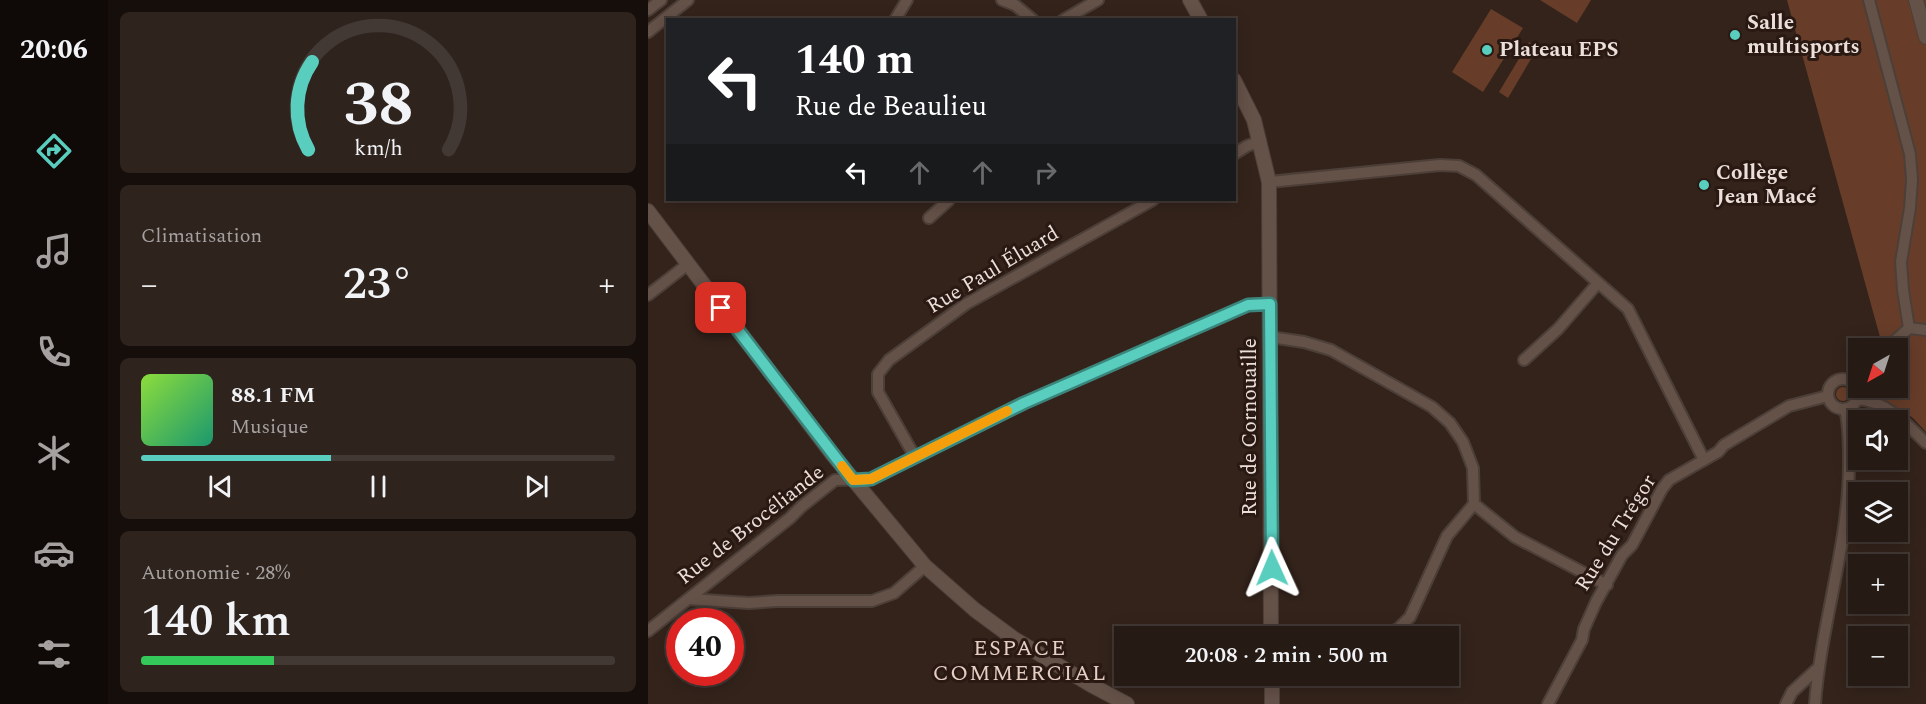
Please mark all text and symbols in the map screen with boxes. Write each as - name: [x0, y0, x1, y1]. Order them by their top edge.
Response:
- place label: Salle multisports: [1747, 7, 1860, 63]
- marker: Salle multisports: [1728, 28, 1742, 42]
- text: 20:06: [20, 29, 88, 71]
- text: 140 m: [795, 29, 914, 92]
- place label: Plateau EPS: [1499, 34, 1619, 66]
- icon: left: [696, 42, 774, 120]
- marker: Plateau EPS: [1480, 43, 1494, 57]
- text: 38: [343, 58, 413, 153]
- text: Rue de Beaulieu: [795, 86, 987, 128]
- icon: directions: [33, 130, 75, 172]
- text: km/h: [354, 132, 402, 165]
- icon: left: [840, 156, 873, 189]
- icon: ahead: [903, 156, 936, 189]
- icon: ahead: [966, 156, 999, 189]
- icon: right: [1029, 156, 1062, 189]
- place label: Collège Jean Macé: [1716, 157, 1816, 213]
- marker: Collège Jean Macé: [1697, 178, 1711, 192]
- street label: Rue Paul Éluard: [921, 218, 1065, 322]
- text: Climatisation: [141, 221, 262, 251]
- icon: music: [33, 230, 75, 272]
- text: 23°: [343, 250, 413, 319]
- text: −: [141, 260, 158, 310]
- text: +: [599, 260, 615, 310]
- pin: [695, 282, 746, 333]
- icon: arrive: [704, 291, 737, 324]
- icon: phone: [33, 331, 75, 373]
- street label: Rue de Cornouaille: [1234, 338, 1266, 516]
- north arrow: [1848, 338, 1908, 398]
- map controls: [1848, 338, 1908, 686]
- text: 88.1 FM: [231, 379, 315, 412]
- button: sound: [1848, 410, 1908, 470]
- text: Musique: [231, 412, 308, 442]
- icon: climate: [33, 432, 75, 474]
- street label: Rue de Brocéliande: [671, 457, 831, 593]
- street label: Rue du Trégor: [1567, 468, 1665, 598]
- icon: previous: [204, 470, 237, 503]
- icon: pause: [362, 470, 395, 503]
- icon: next: [520, 470, 553, 503]
- button: layers: [1848, 482, 1908, 542]
- icon: car: [33, 532, 75, 574]
- position arrow: [1240, 536, 1304, 600]
- button: +: [1848, 554, 1908, 614]
- text: Autonomie · 28%: [141, 558, 290, 588]
- text: 140 km: [141, 587, 291, 656]
- speed limit sign: 40: [666, 608, 744, 686]
- button: −: [1848, 626, 1908, 686]
- district label: ESPACE COMMERCIAL: [933, 632, 1107, 690]
- icon: filters: [33, 633, 75, 675]
- text: 20:08 · 2 min · 500 m: [1185, 639, 1388, 672]

